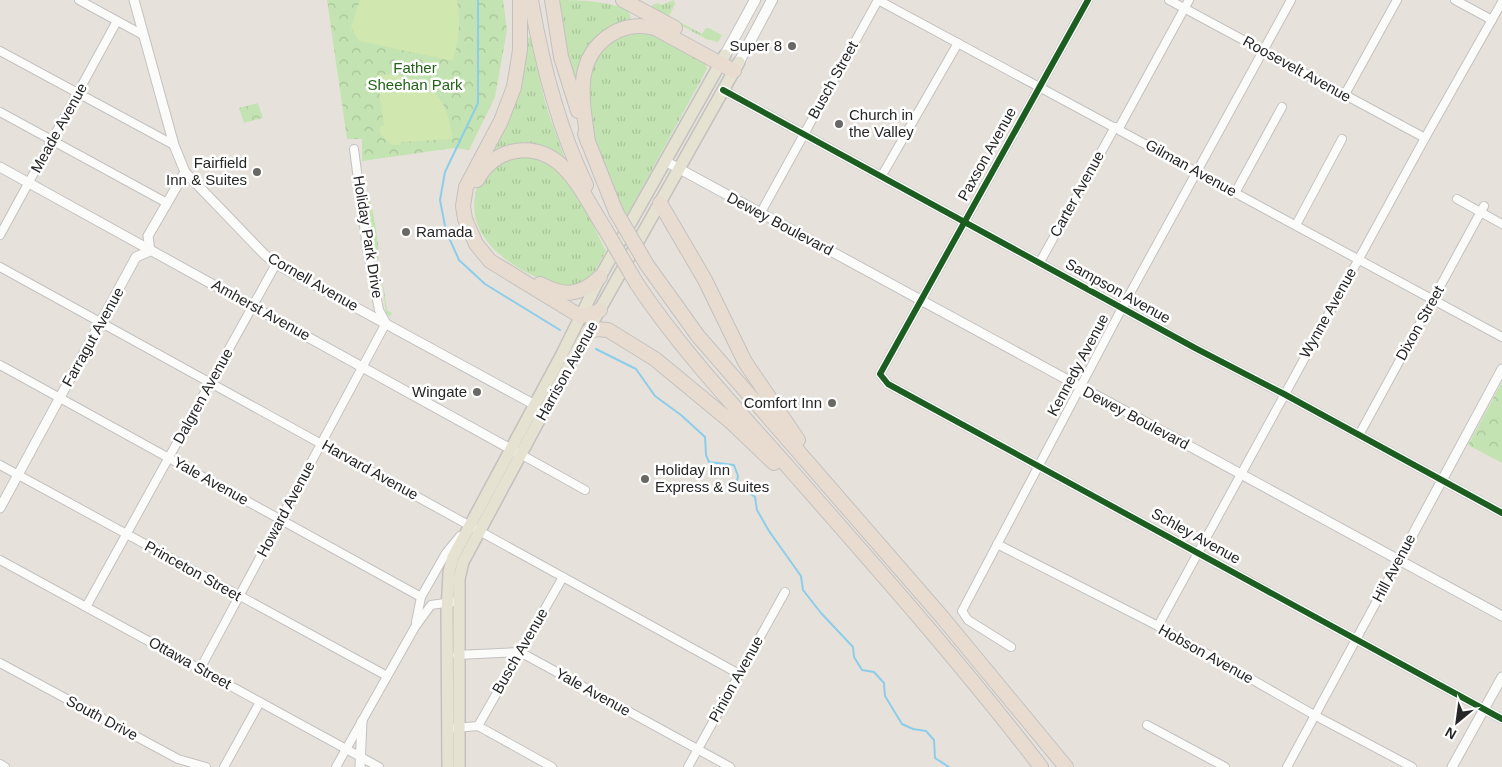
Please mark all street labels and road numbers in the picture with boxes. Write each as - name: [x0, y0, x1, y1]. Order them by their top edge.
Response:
- street label: Roosevelt Avenue: [1240, 32, 1354, 105]
- street label: Busch Street: [804, 37, 861, 121]
- street label: Meade Avenue: [27, 80, 90, 176]
- street label: Paxson Avenue: [954, 104, 1019, 203]
- street label: Gilman Avenue: [1143, 136, 1240, 200]
- street label: Carter Avenue: [1046, 148, 1107, 240]
- street label: Holiday Park Drive: [350, 174, 387, 300]
- street label: Dewey Boulevard: [724, 188, 836, 259]
- street label: Cornell Avenue: [265, 249, 361, 314]
- street label: Sampson Avenue: [1063, 255, 1174, 326]
- street label: Wynne Avenue: [1296, 265, 1359, 361]
- street label: Amherst Avenue: [209, 276, 313, 344]
- street label: Dixon Street: [1392, 282, 1447, 363]
- street label: Farragut Avenue: [58, 284, 127, 389]
- street label: Kennedy Avenue: [1043, 311, 1112, 419]
- street label: Harrison Avenue: [532, 318, 601, 423]
- street label: Dalgren Avenue: [169, 345, 236, 446]
- street label: Dewey Boulevard: [1080, 382, 1192, 453]
- street label: Harvard Avenue: [319, 436, 421, 503]
- street label: Yale Avenue: [171, 453, 252, 508]
- street label: Howard Avenue: [253, 458, 318, 559]
- street label: Schley Avenue: [1149, 504, 1244, 567]
- street label: Hill Avenue: [1368, 531, 1419, 605]
- street label: Princeton Street: [142, 537, 245, 604]
- street label: Busch Avenue: [488, 605, 551, 696]
- street label: Hobson Avenue: [1156, 621, 1257, 687]
- street label: Ottawa Street: [146, 633, 235, 693]
- street label: Pinion Avenue: [705, 633, 766, 725]
- street label: Yale Avenue: [553, 664, 634, 719]
- street label: South Drive: [64, 692, 141, 743]

